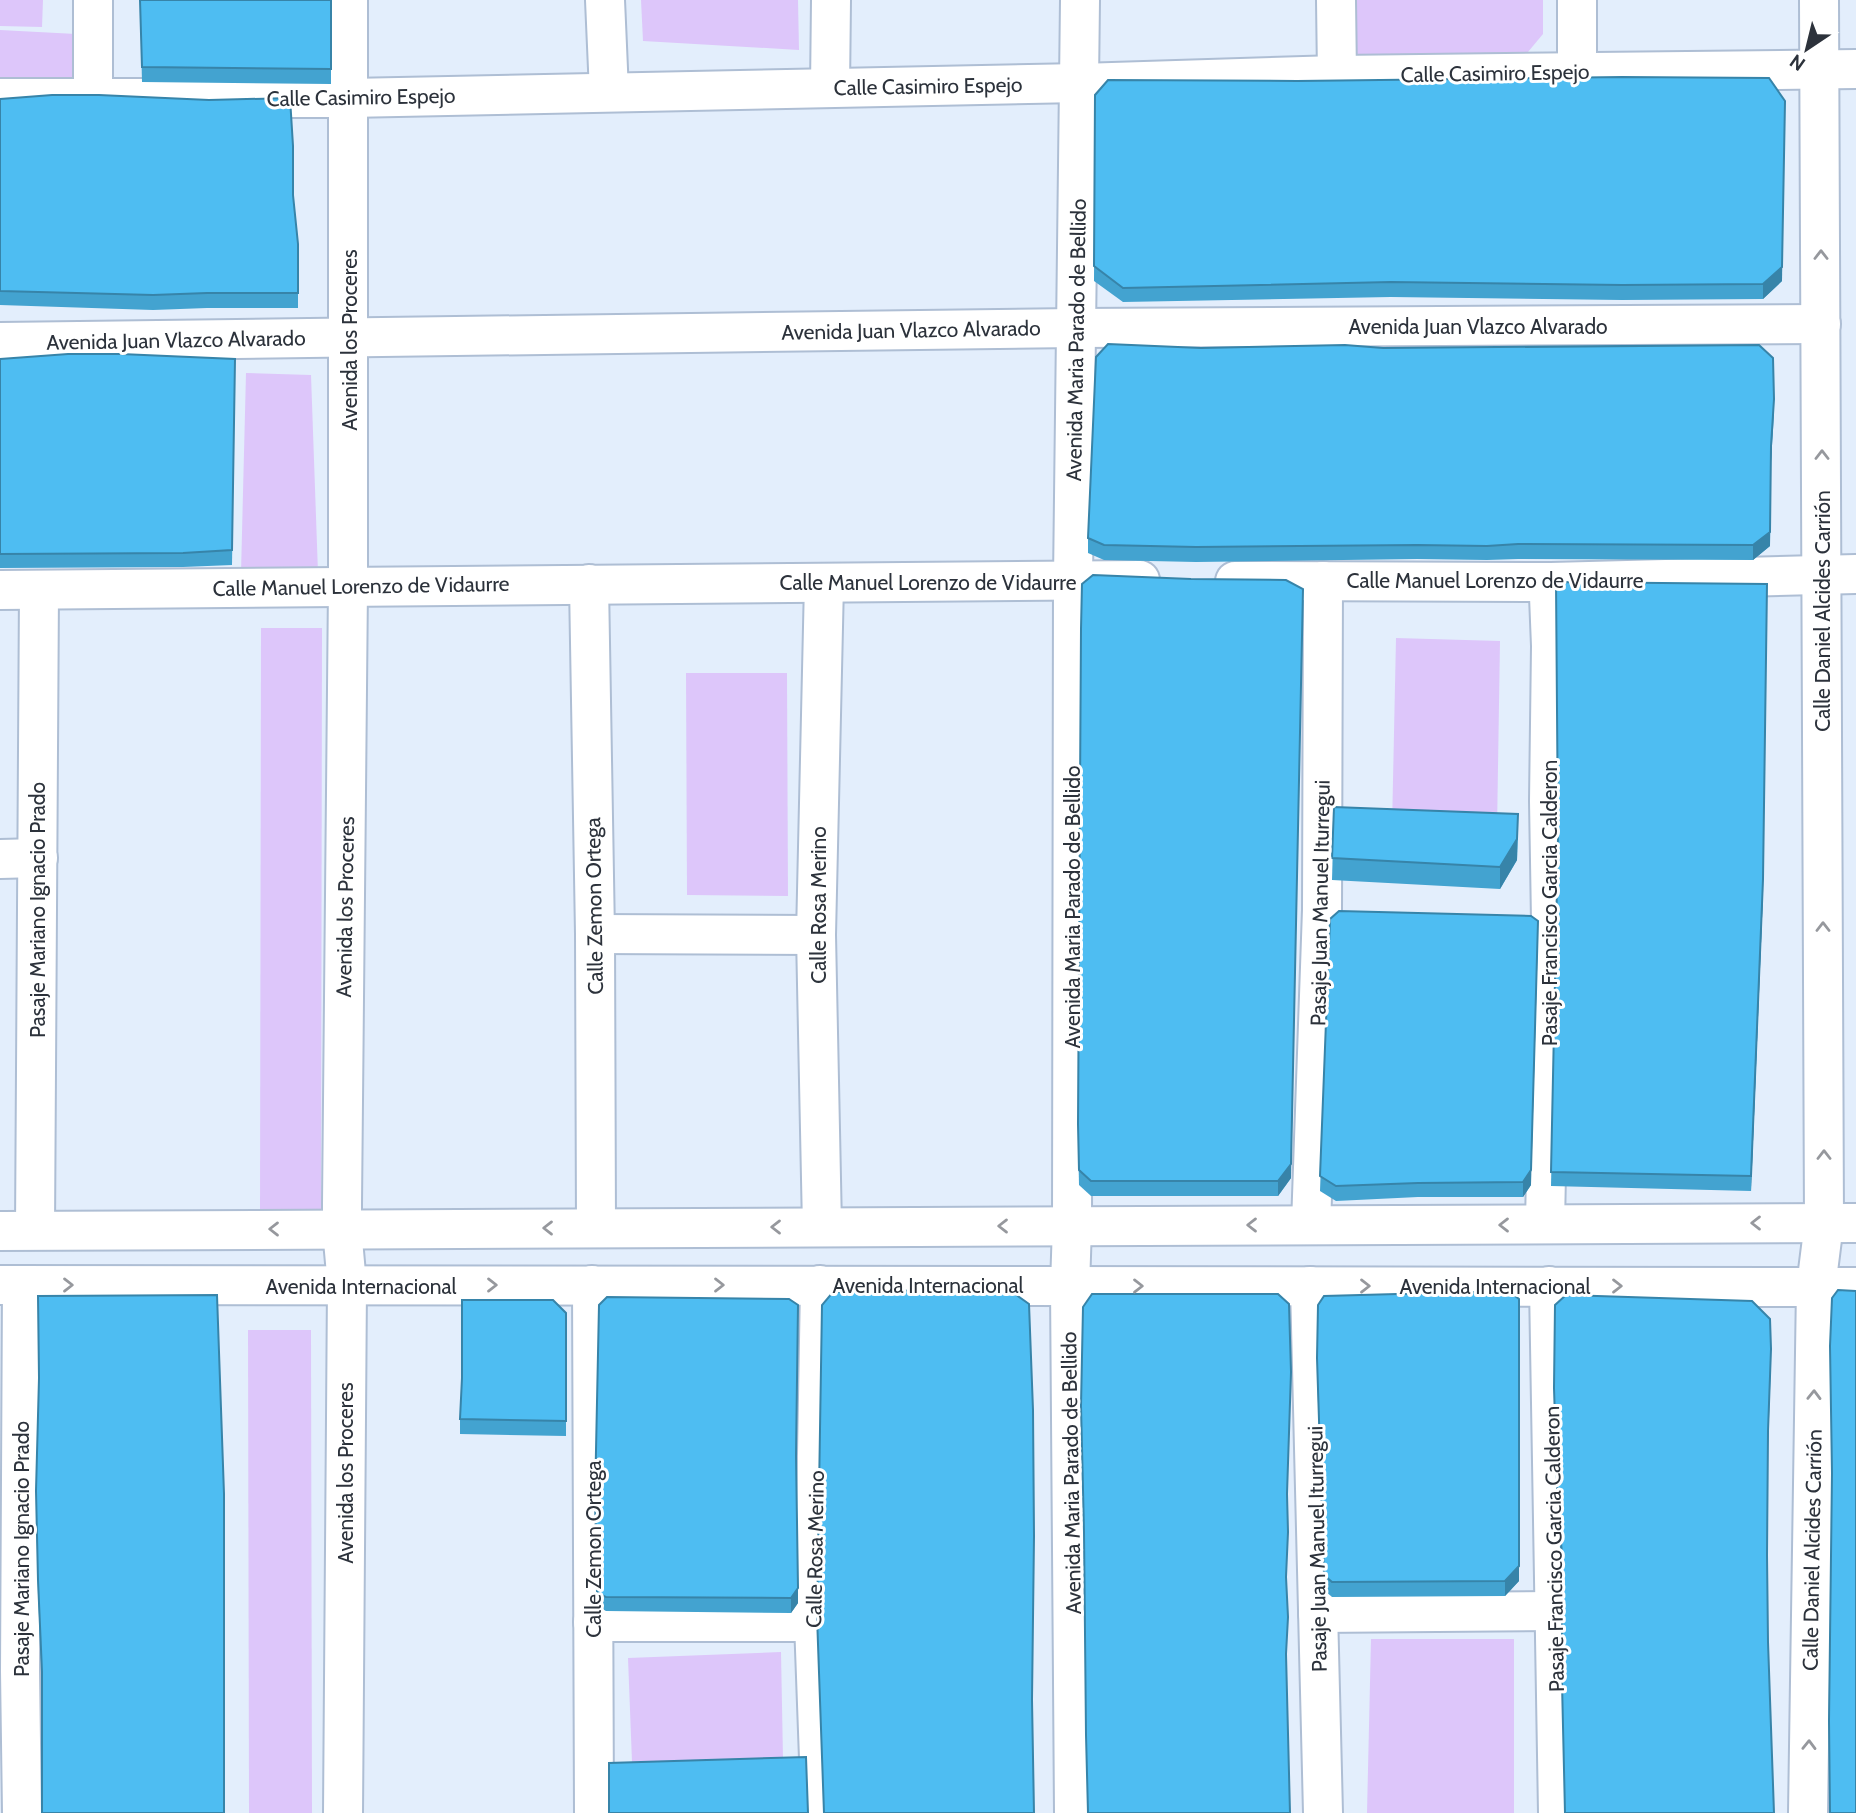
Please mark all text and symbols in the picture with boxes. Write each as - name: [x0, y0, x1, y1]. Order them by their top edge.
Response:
- north arrow: [1772, 14, 1842, 84]
- text: N: [1785, 49, 1810, 76]
- street label: Calle Casimiro Espejo: [1400, 59, 1590, 88]
- street label: Calle Casimiro Espejo: [833, 72, 1023, 101]
- street label: Calle Casimiro Espejo: [266, 83, 456, 112]
- street label: Avenida Maria Parado de Bellido: [1061, 198, 1091, 482]
- street label: Avenida los Proceres: [337, 249, 362, 431]
- one-way arrow: [1813, 250, 1829, 260]
- street label: Avenida Juan Vlazco Alvarado: [1348, 314, 1608, 339]
- street label: Avenida Juan Vlazco Alvarado: [781, 315, 1041, 345]
- street label: Avenida Juan Vlazco Alvarado: [46, 325, 306, 355]
- one-way arrow: [1814, 449, 1830, 459]
- street label: Calle Daniel Alcides Carrión: [1810, 490, 1835, 732]
- street label: Calle Manuel Lorenzo de Vidaurre: [1347, 568, 1644, 593]
- street label: Calle Manuel Lorenzo de Vidaurre: [780, 570, 1077, 595]
- street label: Calle Manuel Lorenzo de Vidaurre: [212, 571, 510, 601]
- street label: Pasaje Francisco Garcia Calderon: [1537, 760, 1563, 1046]
- street label: Avenida Maria Parado de Bellido: [1060, 766, 1085, 1048]
- street label: Pasaje Juan Manuel Iturregui: [1305, 780, 1336, 1026]
- street label: Pasaje Mariano Ignacio Prado: [25, 782, 51, 1038]
- street label: Avenida los Proceres: [331, 816, 359, 998]
- street label: Calle Zemon Ortega: [580, 817, 608, 995]
- street label: Calle Rosa Merino: [806, 826, 831, 984]
- one-way arrow: [1815, 921, 1831, 932]
- one-way arrow: [1816, 1149, 1832, 1159]
- one-way arrow: [1750, 1215, 1761, 1231]
- one-way arrow: [1246, 1217, 1257, 1233]
- one-way arrow: [1498, 1217, 1509, 1233]
- one-way arrow: [998, 1218, 1008, 1234]
- one-way arrow: [770, 1219, 781, 1235]
- one-way arrow: [543, 1220, 553, 1236]
- one-way arrow: [268, 1221, 278, 1237]
- street label: Avenida Internacional: [833, 1273, 1024, 1298]
- street label: Avenida Internacional: [266, 1274, 457, 1299]
- street label: Avenida Internacional: [1400, 1274, 1591, 1299]
- one-way arrow: [63, 1277, 74, 1293]
- one-way arrow: [487, 1277, 497, 1293]
- one-way arrow: [714, 1277, 725, 1293]
- one-way arrow: [1133, 1278, 1144, 1294]
- one-way arrow: [1361, 1278, 1371, 1294]
- one-way arrow: [1613, 1278, 1623, 1294]
- street label: Avenida Maria Parado de Bellido: [1056, 1331, 1086, 1615]
- street label: Avenida los Proceres: [333, 1382, 358, 1564]
- one-way arrow: [1806, 1389, 1822, 1400]
- street label: Pasaje Francisco Garcia Calderon: [1539, 1406, 1570, 1692]
- street label: Pasaje Mariano Ignacio Prado: [9, 1421, 35, 1677]
- street label: Pasaje Juan Manuel Iturregui: [1302, 1426, 1333, 1672]
- street label: Calle Daniel Alcides Carrión: [1797, 1429, 1827, 1671]
- street label: Calle Zemon Ortega: [581, 1460, 606, 1638]
- street label: Calle Rosa Merino: [801, 1470, 829, 1628]
- one-way arrow: [1802, 1739, 1817, 1750]

